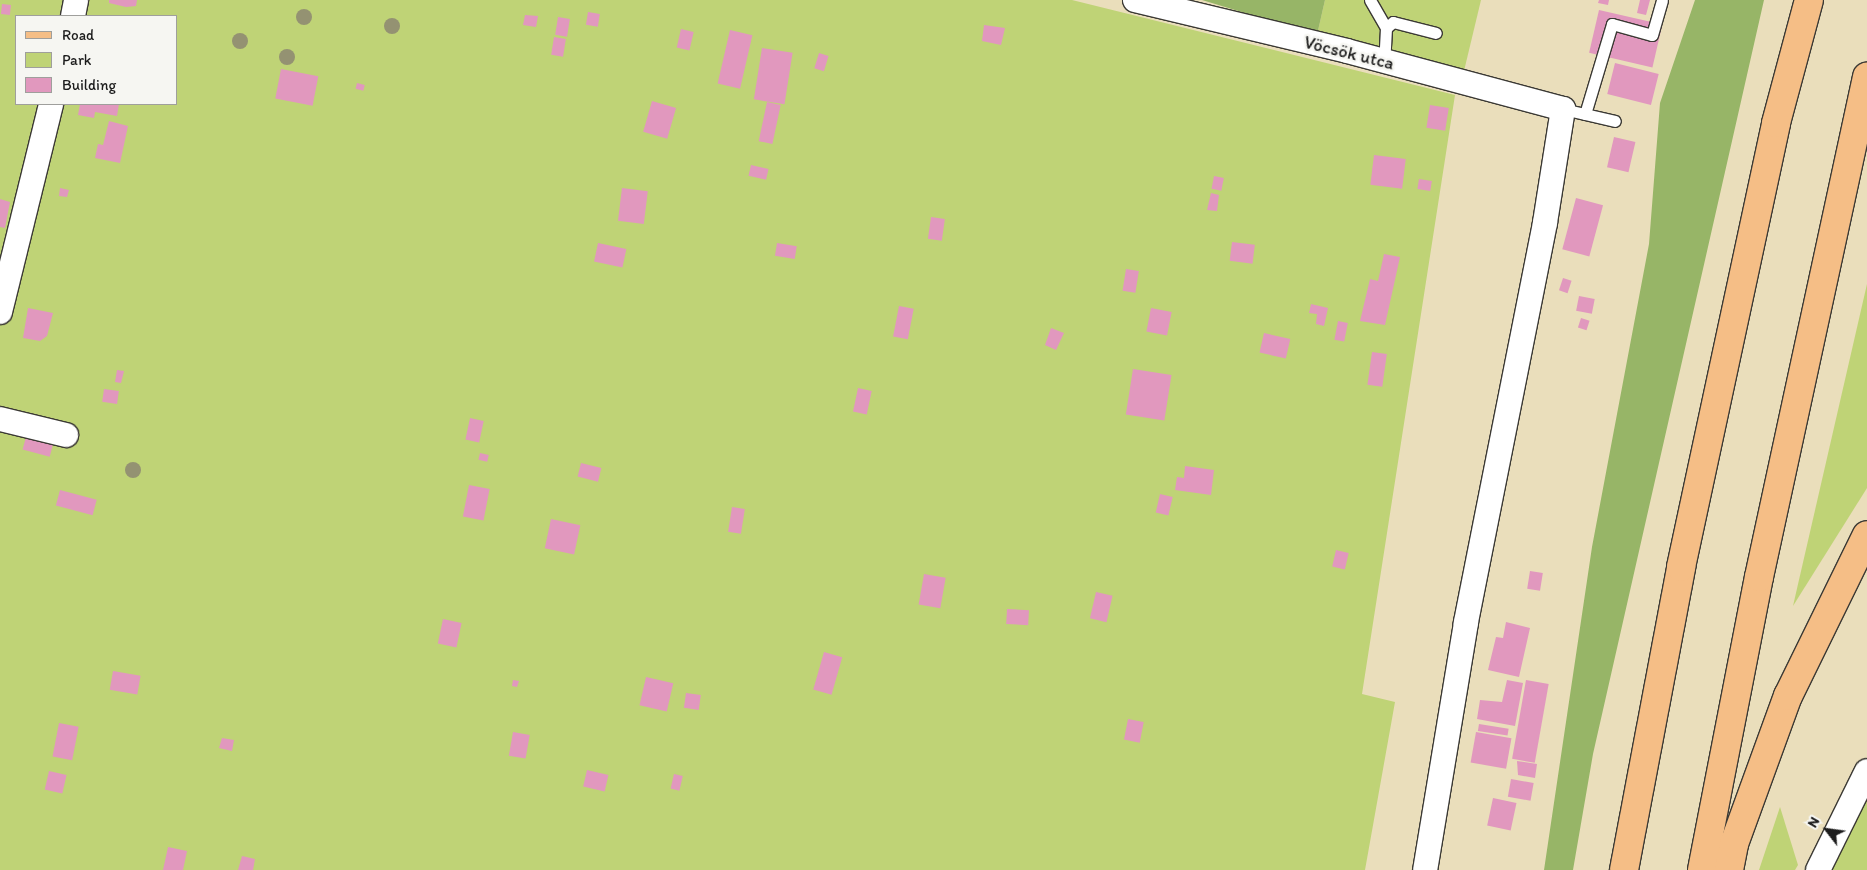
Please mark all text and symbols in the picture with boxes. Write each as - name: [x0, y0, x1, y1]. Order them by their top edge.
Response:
- legend: [15, 15, 178, 105]
- text: Road: [62, 26, 94, 44]
- street label: Vöcsök utca: [1302, 31, 1396, 75]
- text: Park: [62, 51, 92, 69]
- text: Building: [62, 76, 116, 94]
- north arrow: [1802, 805, 1852, 855]
- text: N: [1804, 814, 1823, 831]

